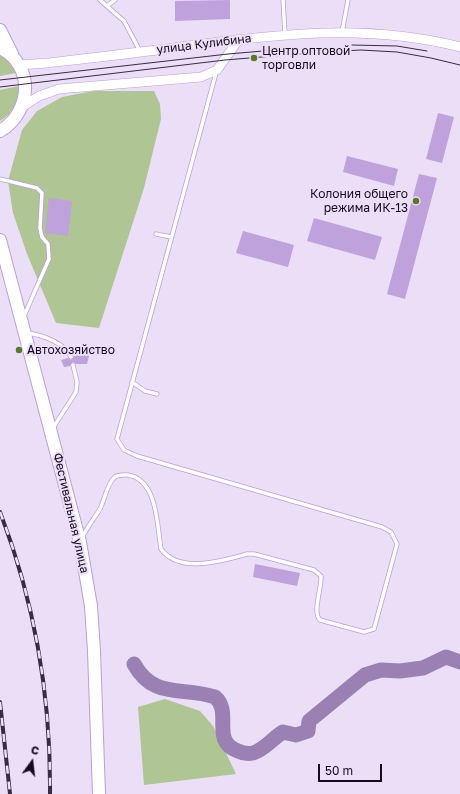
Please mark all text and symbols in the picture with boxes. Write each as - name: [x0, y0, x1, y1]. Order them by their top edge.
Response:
- street label: улица Кулибина: [156, 31, 252, 57]
- place label: Центр оптовой торговли: [262, 44, 350, 72]
- marker: Центр оптовой торговли: [249, 53, 259, 63]
- place label: Колония общего режима ИК-13: [310, 187, 408, 215]
- marker: Колония общего режима ИК-13: [411, 196, 421, 206]
- place label: Автохозяйство: [27, 343, 115, 357]
- marker: Автохозяйство: [14, 345, 24, 355]
- street label: Фестивальная улица: [50, 451, 92, 575]
- north arrow: [12, 742, 52, 782]
- text: С: [30, 743, 41, 757]
- scale bar: [320, 756, 384, 782]
- text: 50 m: [325, 763, 353, 778]

